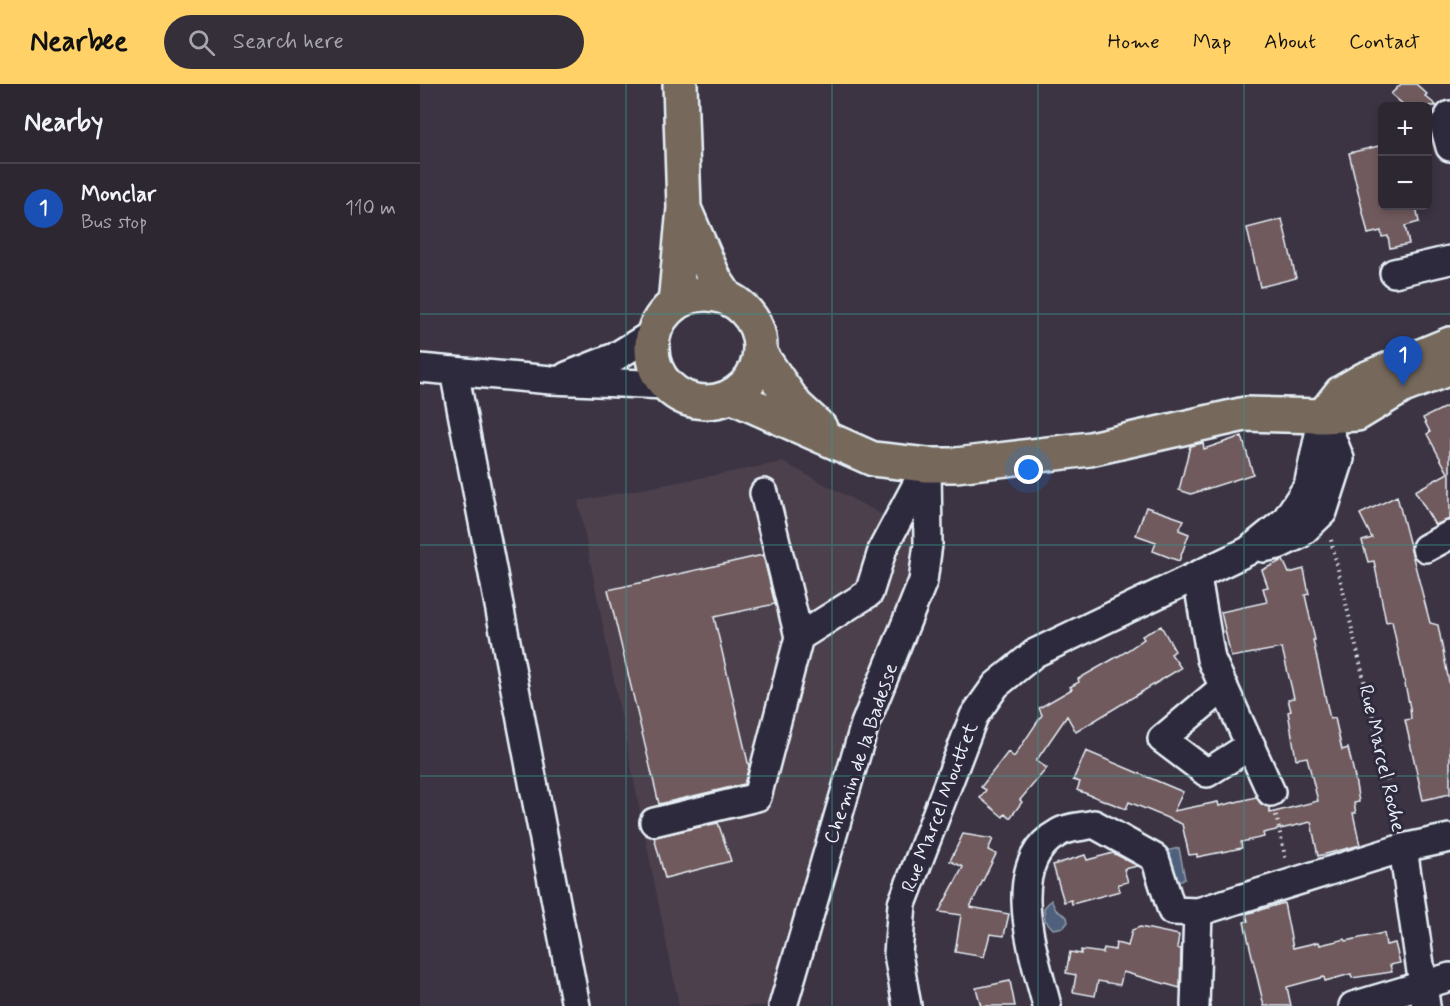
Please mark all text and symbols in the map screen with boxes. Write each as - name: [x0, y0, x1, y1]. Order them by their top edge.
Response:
- search box: [164, 15, 584, 69]
- text: Nearbee: [30, 24, 128, 61]
- icon: search: [185, 26, 218, 59]
- text: Search here: [233, 28, 344, 56]
- text: Home: [1108, 28, 1160, 56]
- text: Map: [1193, 28, 1231, 56]
- text: About: [1264, 28, 1316, 56]
- text: Contact: [1349, 28, 1420, 56]
- map controls: [1378, 102, 1432, 210]
- button: +: [1378, 102, 1432, 156]
- text: Nearby: [24, 106, 103, 140]
- button: −: [1378, 156, 1432, 210]
- text: Monclar: [81, 181, 156, 209]
- text: 1: [39, 195, 48, 222]
- text: 110 m: [345, 195, 396, 222]
- text: Bus stop: [81, 209, 147, 236]
- pin: 1: [1384, 336, 1422, 386]
- your location: [1014, 455, 1043, 484]
- street label: Chemin de la Badesse: [818, 659, 905, 848]
- street label: Rue Marcel Roche: [1352, 682, 1412, 835]
- street label: Rue Marcel Mouttet: [896, 718, 985, 896]

